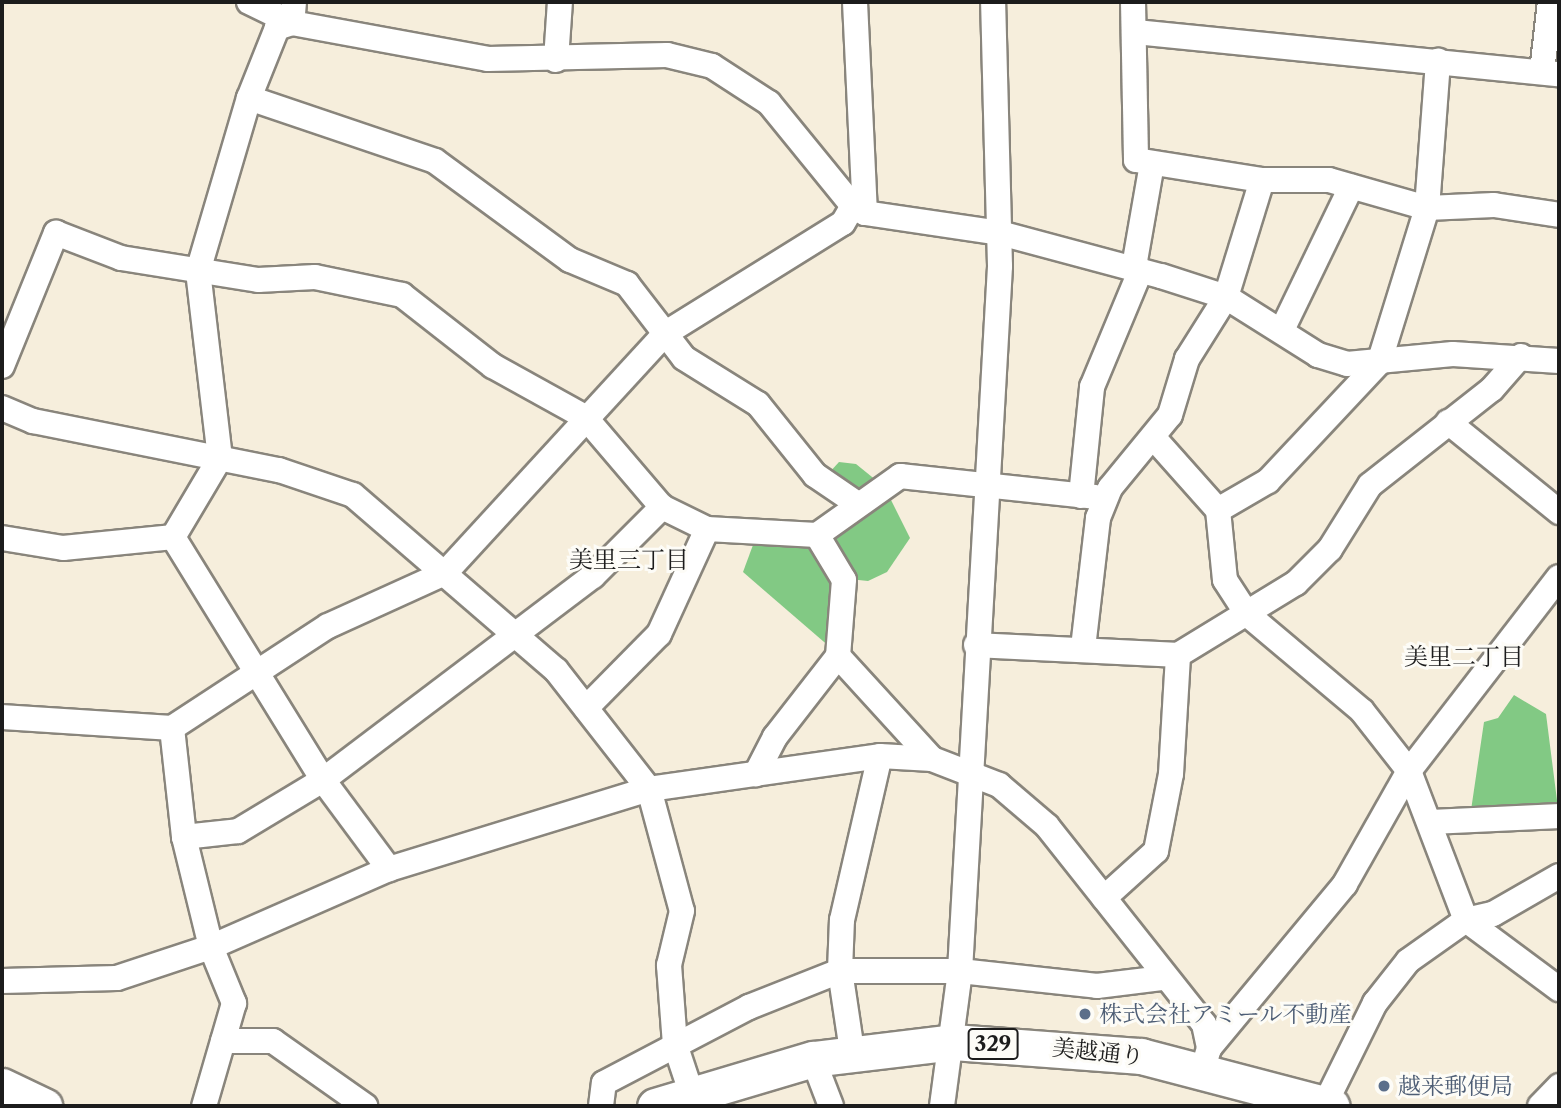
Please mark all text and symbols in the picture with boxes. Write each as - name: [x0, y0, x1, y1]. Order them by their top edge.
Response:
- district label: 美里三丁目: [569, 546, 689, 574]
- district label: 美里二丁目: [1404, 643, 1524, 671]
- place label: 株式会社アミール不動産: [1099, 1000, 1352, 1028]
- marker: 株式会社アミール不動産: [1077, 1006, 1093, 1022]
- road number: 329: [967, 1026, 1019, 1062]
- street label: 美越通り: [1051, 1033, 1145, 1071]
- place label: 越来郵便局: [1398, 1072, 1513, 1100]
- marker: 越来郵便局: [1376, 1078, 1392, 1094]

